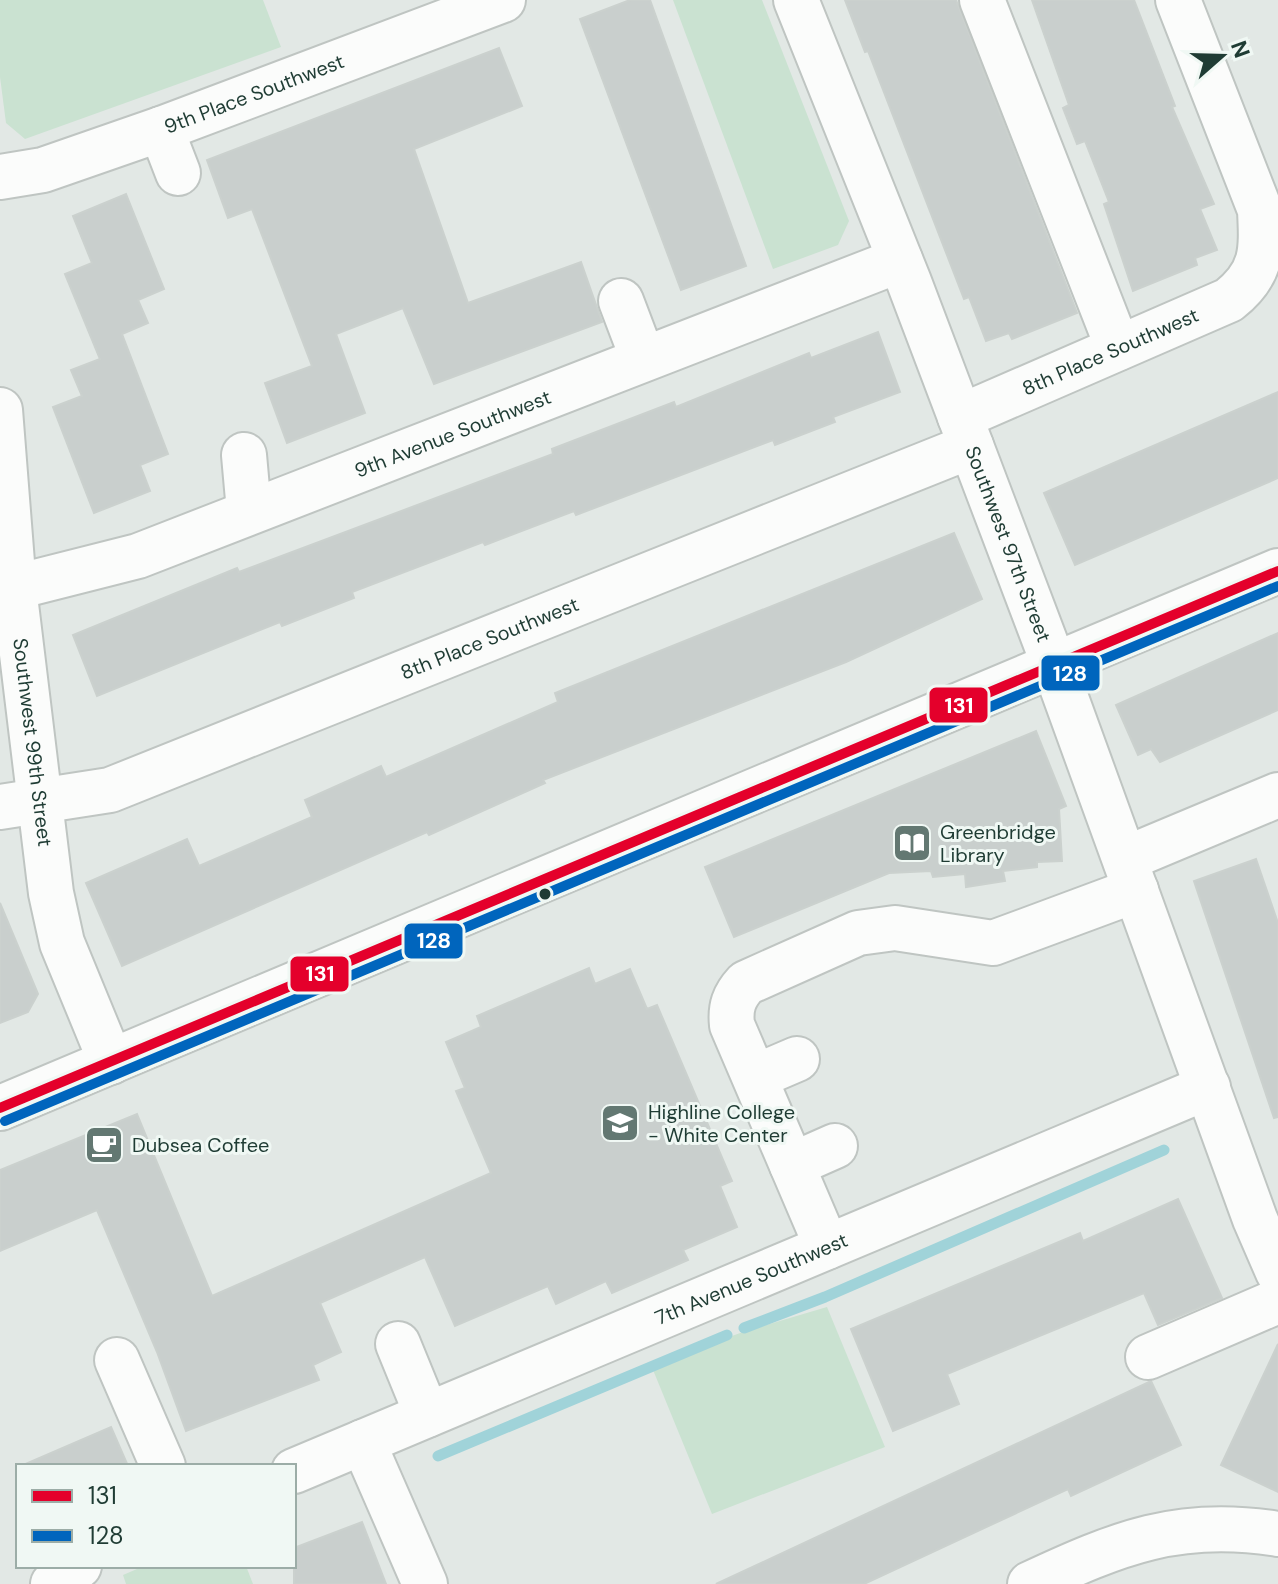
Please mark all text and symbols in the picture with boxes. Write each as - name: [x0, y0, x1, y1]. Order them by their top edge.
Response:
- north arrow: [1182, 16, 1262, 96]
- text: N: [1224, 37, 1257, 62]
- street label: 9th Place Southwest: [160, 48, 348, 140]
- street label: 8th Place Southwest: [1018, 302, 1203, 401]
- street label: 9th Avenue Southwest: [351, 384, 555, 484]
- street label: Southwest 97th Street: [959, 442, 1057, 646]
- street label: 8th Place Southwest: [396, 591, 583, 686]
- street label: Southwest 99th Street: [7, 637, 58, 848]
- line badge: 128: [1040, 654, 1101, 692]
- text: 128: [1053, 659, 1087, 688]
- line badge: 131: [928, 686, 989, 724]
- text: 131: [944, 691, 974, 720]
- place label: Greenbridge Library: [940, 819, 1056, 868]
- library icon: Greenbridge Library: [891, 822, 933, 864]
- unlabelled marker: [537, 886, 553, 902]
- line badge: 128: [403, 922, 464, 960]
- text: 128: [417, 926, 451, 955]
- line badge: 131: [289, 955, 350, 993]
- text: 131: [305, 959, 335, 988]
- place label: Highline College - White Center: [648, 1099, 795, 1148]
- school or university icon: Highline College - White Center: [599, 1102, 641, 1144]
- cafe icon: Dubsea Coffee: [83, 1124, 125, 1166]
- place label: Dubsea Coffee: [132, 1132, 269, 1158]
- street label: 7th Avenue Southwest: [651, 1227, 852, 1331]
- legend: [16, 1464, 296, 1568]
- text: 131: [88, 1480, 117, 1511]
- text: 128: [88, 1520, 124, 1551]

